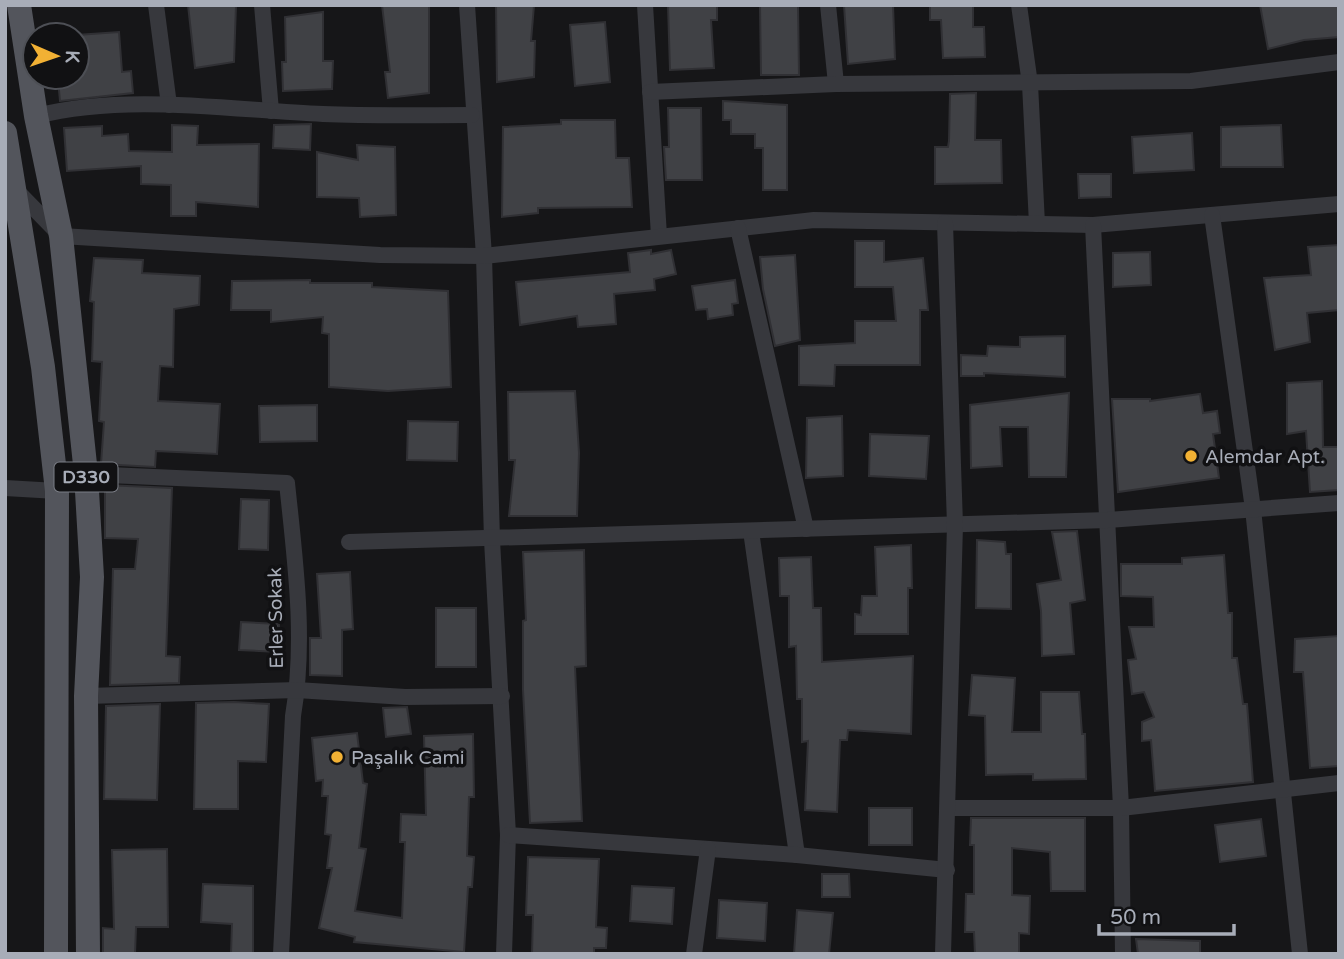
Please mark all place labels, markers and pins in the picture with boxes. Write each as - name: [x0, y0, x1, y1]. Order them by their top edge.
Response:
- place label: Alemdar Apt.: [1205, 446, 1325, 468]
- marker: Alemdar Apt.: [1183, 448, 1199, 464]
- place label: Paşalık Cami: [351, 747, 465, 769]
- marker: Paşalık Cami: [329, 749, 345, 765]

